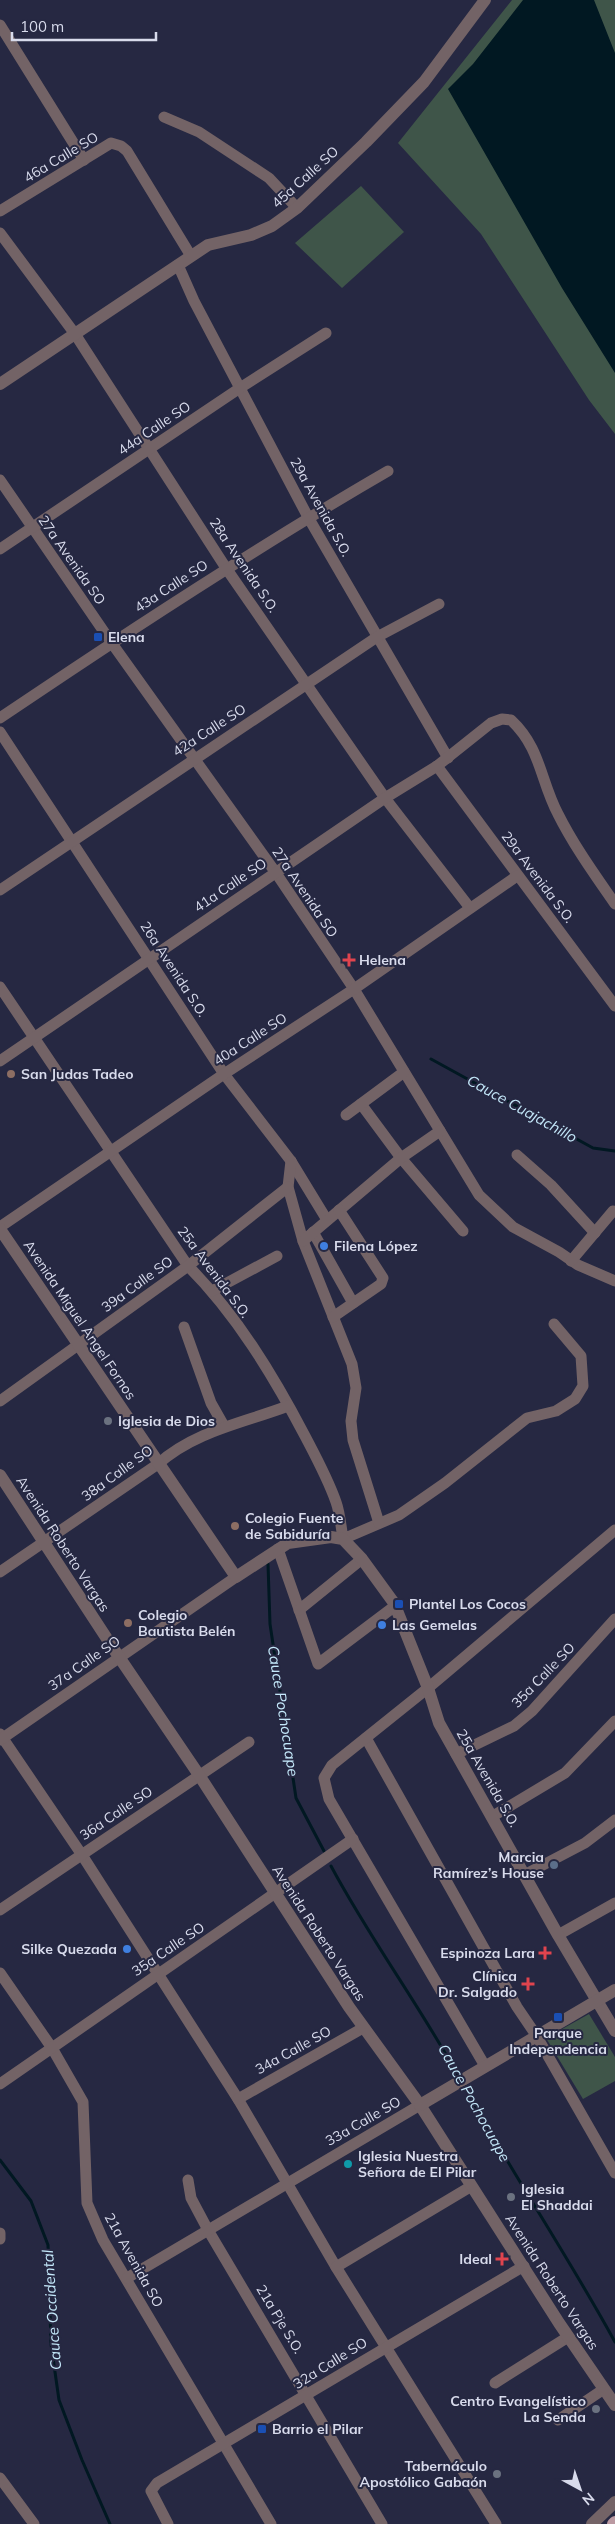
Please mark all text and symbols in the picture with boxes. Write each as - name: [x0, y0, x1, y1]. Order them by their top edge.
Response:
- scale bar: [12, 10, 156, 42]
- text: 100 m: [20, 17, 64, 36]
- street label: 46a Calle SO: [20, 128, 102, 186]
- street label: 45a Calle SO: [268, 142, 342, 212]
- street label: 44a Calle SO: [114, 397, 194, 459]
- street label: 29a Avenida S.O.: [286, 454, 356, 560]
- street label: 27a Avenida SO: [34, 512, 110, 608]
- street label: 28a Avenida S.O.: [206, 514, 282, 616]
- street label: 43a Calle SO: [131, 556, 211, 616]
- place label: Elena: [108, 628, 145, 646]
- marker: Elena: [92, 631, 104, 643]
- street label: 42a Calle SO: [169, 700, 249, 760]
- street label: 29a Avenida S.O.: [498, 827, 578, 927]
- street label: 27a Avenida SO: [268, 843, 342, 941]
- street label: 41a Calle SO: [190, 854, 270, 916]
- street label: 26a Avenida S.O.: [136, 918, 212, 1020]
- place label: Helena: [359, 951, 406, 969]
- marker: Helena: [343, 954, 355, 966]
- street label: 40a Calle SO: [210, 1009, 290, 1069]
- place label: San Judas Tadeo: [21, 1065, 134, 1083]
- marker: San Judas Tadeo: [5, 1068, 17, 1080]
- water label: Cauce Cuajachillo: [464, 1070, 581, 1147]
- street label: 25a Avenida S.O.: [174, 1222, 254, 1322]
- street label: Avenida Miguel Angel Fornos: [20, 1237, 140, 1403]
- place label: Filena López: [334, 1237, 418, 1255]
- marker: Filena López: [318, 1240, 330, 1252]
- street label: 39a Calle SO: [98, 1252, 176, 1316]
- place label: Iglesia de Dios: [118, 1412, 215, 1430]
- marker: Iglesia de Dios: [102, 1415, 114, 1427]
- street label: 38a Calle SO: [78, 1441, 156, 1505]
- street label: Avenida Roberto Vargas: [12, 1473, 114, 1615]
- place label: Colegio Fuente de Sabiduría: [245, 1509, 344, 1543]
- marker: Colegio Fuente de Sabiduría: [229, 1520, 241, 1532]
- place label: Plantel Los Cocos: [409, 1595, 526, 1613]
- marker: Plantel Los Cocos: [393, 1598, 405, 1610]
- place label: Colegio Bautista Belén: [138, 1606, 236, 1640]
- place label: Las Gemelas: [392, 1616, 477, 1634]
- marker: Colegio Bautista Belén: [122, 1617, 134, 1629]
- marker: Las Gemelas: [376, 1619, 388, 1631]
- street label: 37a Calle SO: [44, 1632, 124, 1694]
- street label: 35a Calle SO: [507, 1639, 579, 1711]
- water label: Cauce Pochocuape: [264, 1644, 303, 1778]
- street label: 25a Avenida S.O.: [453, 1726, 523, 1830]
- street label: 36a Calle SO: [76, 1782, 156, 1844]
- place label: Marcia Ramírez’s House: [433, 1848, 544, 1882]
- marker: Marcia Ramírez’s House: [548, 1859, 560, 1871]
- street label: Avenida Roberto Vargas: [268, 1862, 370, 2004]
- street label: 35a Calle SO: [128, 1918, 208, 1980]
- place label: Silke Quezada: [21, 1940, 117, 1958]
- marker: Silke Quezada: [121, 1943, 133, 1955]
- place label: Espinoza Lara: [440, 1944, 535, 1962]
- marker: Espinoza Lara: [539, 1947, 551, 1959]
- place label: Clínica Dr. Salgado: [438, 1967, 517, 2001]
- marker: Clínica Dr. Salgado: [521, 1977, 535, 1991]
- marker: Parque Independencia: [552, 2011, 564, 2023]
- street label: 34a Calle SO: [252, 2022, 334, 2078]
- place label: Parque Independencia: [509, 2024, 607, 2058]
- water label: Cauce Pochocuape: [434, 2040, 515, 2165]
- street label: 33a Calle SO: [322, 2092, 404, 2150]
- place label: Iglesia Nuestra Señora de El Pilar: [358, 2147, 477, 2181]
- marker: Iglesia Nuestra Señora de El Pilar: [342, 2158, 354, 2170]
- place label: Iglesia El Shaddai: [521, 2180, 593, 2214]
- marker: Iglesia El Shaddai: [505, 2191, 517, 2203]
- street label: 21a Avenida SO: [101, 2210, 167, 2310]
- street label: Avenida Roberto Vargas: [501, 2211, 603, 2353]
- water label: Cauce Occidental: [38, 2249, 65, 2371]
- place label: Ideal: [459, 2250, 492, 2268]
- marker: Ideal: [496, 2253, 508, 2265]
- street label: 21a Pje S.O.: [252, 2281, 308, 2357]
- street label: 32a Calle SO: [290, 2333, 370, 2393]
- place label: Centro Evangelístico La Senda: [450, 2392, 586, 2426]
- marker: Centro Evangelístico La Senda: [590, 2403, 602, 2415]
- place label: Barrio el Pilar: [272, 2420, 364, 2438]
- marker: Barrio el Pilar: [256, 2423, 268, 2435]
- place label: Tabernáculo Apostólico Gabaón: [360, 2457, 487, 2491]
- north arrow: [555, 2464, 605, 2514]
- marker: Tabernáculo Apostólico Gabaón: [491, 2468, 503, 2480]
- text: N: [579, 2489, 598, 2509]

